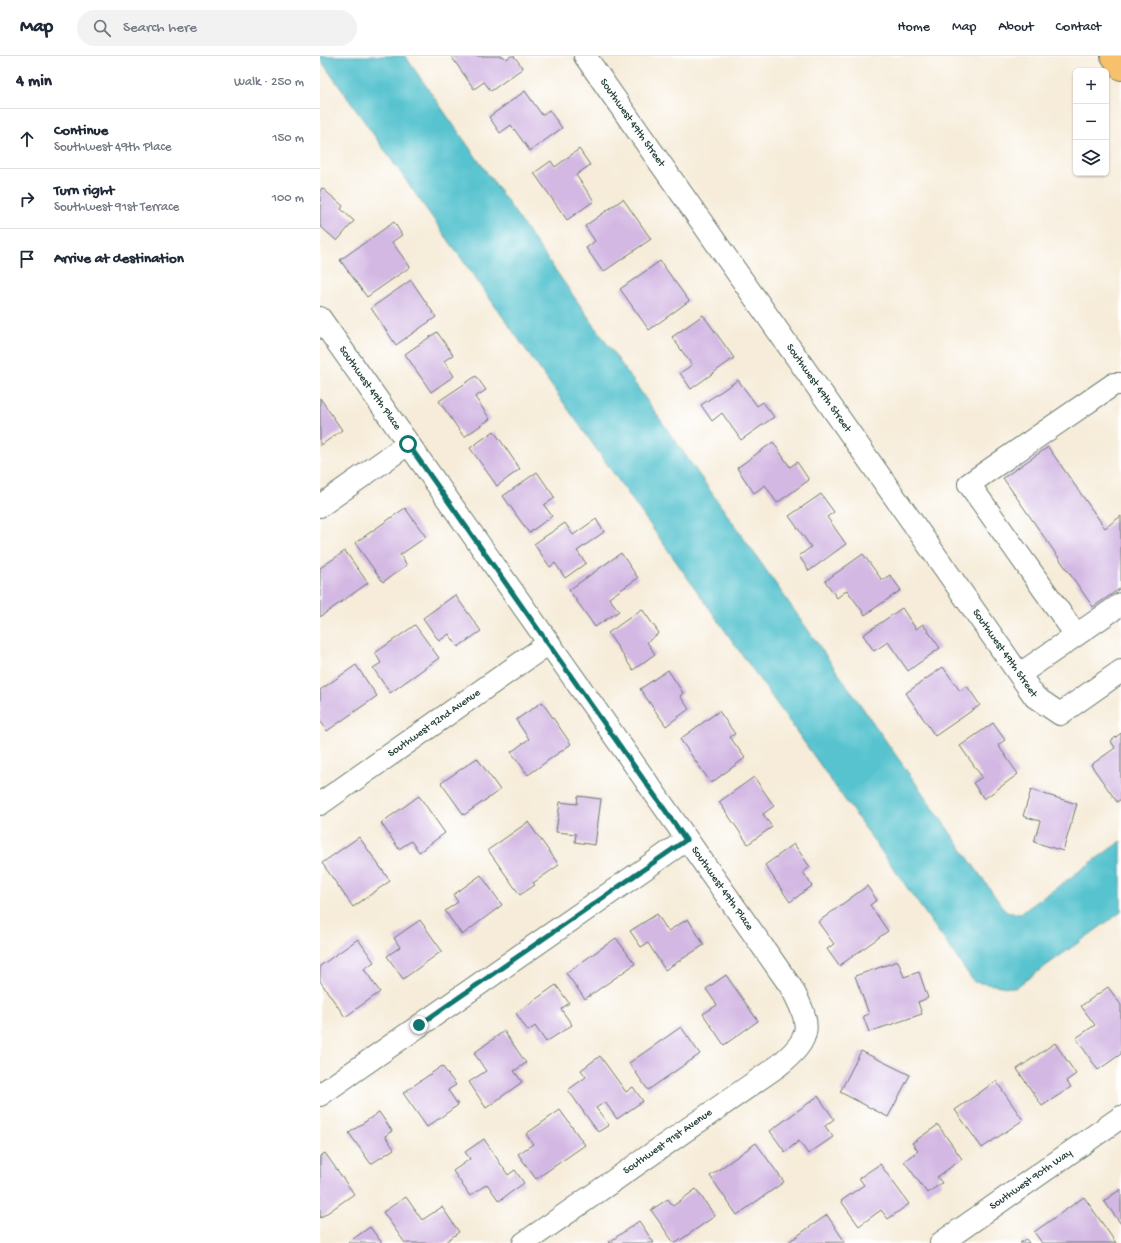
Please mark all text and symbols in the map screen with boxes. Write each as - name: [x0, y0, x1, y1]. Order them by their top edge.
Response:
- search box: [77, 10, 357, 46]
- text: Map: [20, 16, 53, 39]
- icon: search: [91, 17, 113, 39]
- text: Search here: [123, 19, 197, 37]
- text: Home: [898, 19, 930, 36]
- text: Map: [952, 19, 976, 36]
- text: About: [998, 19, 1034, 36]
- text: Contact: [1056, 19, 1101, 36]
- map controls: [1073, 68, 1109, 176]
- button: +: [1073, 68, 1109, 104]
- text: 4 min: [16, 72, 52, 92]
- text: Walk · 250 m: [234, 75, 304, 90]
- street label: Southwest 49th Street: [597, 77, 668, 171]
- button: −: [1073, 104, 1109, 140]
- text: Continue: [54, 122, 108, 140]
- icon: ahead: [16, 128, 38, 150]
- text: 150 m: [272, 131, 304, 146]
- text: Southwest 49th Place: [54, 140, 172, 155]
- button: layers: [1073, 140, 1109, 176]
- text: Turn right: [54, 182, 114, 200]
- icon: right: [16, 188, 38, 210]
- text: 100 m: [272, 191, 304, 206]
- text: Southwest 91st Terrace: [54, 200, 179, 215]
- icon: arrive: [16, 248, 38, 270]
- text: Arrive at destination: [54, 250, 184, 268]
- street label: Southwest 49th Street: [783, 342, 854, 436]
- street label: Southwest 49th Place: [336, 344, 403, 433]
- route start: [399, 435, 417, 453]
- street label: Southwest 49th Street: [969, 607, 1040, 701]
- street label: Southwest 92nd Avenue: [386, 687, 483, 760]
- street label: Southwest 49th Place: [688, 845, 756, 933]
- route end: [410, 1016, 428, 1034]
- street label: Southwest 91st Avenue: [621, 1107, 715, 1177]
- street label: Southwest 90th Way: [988, 1147, 1075, 1213]

